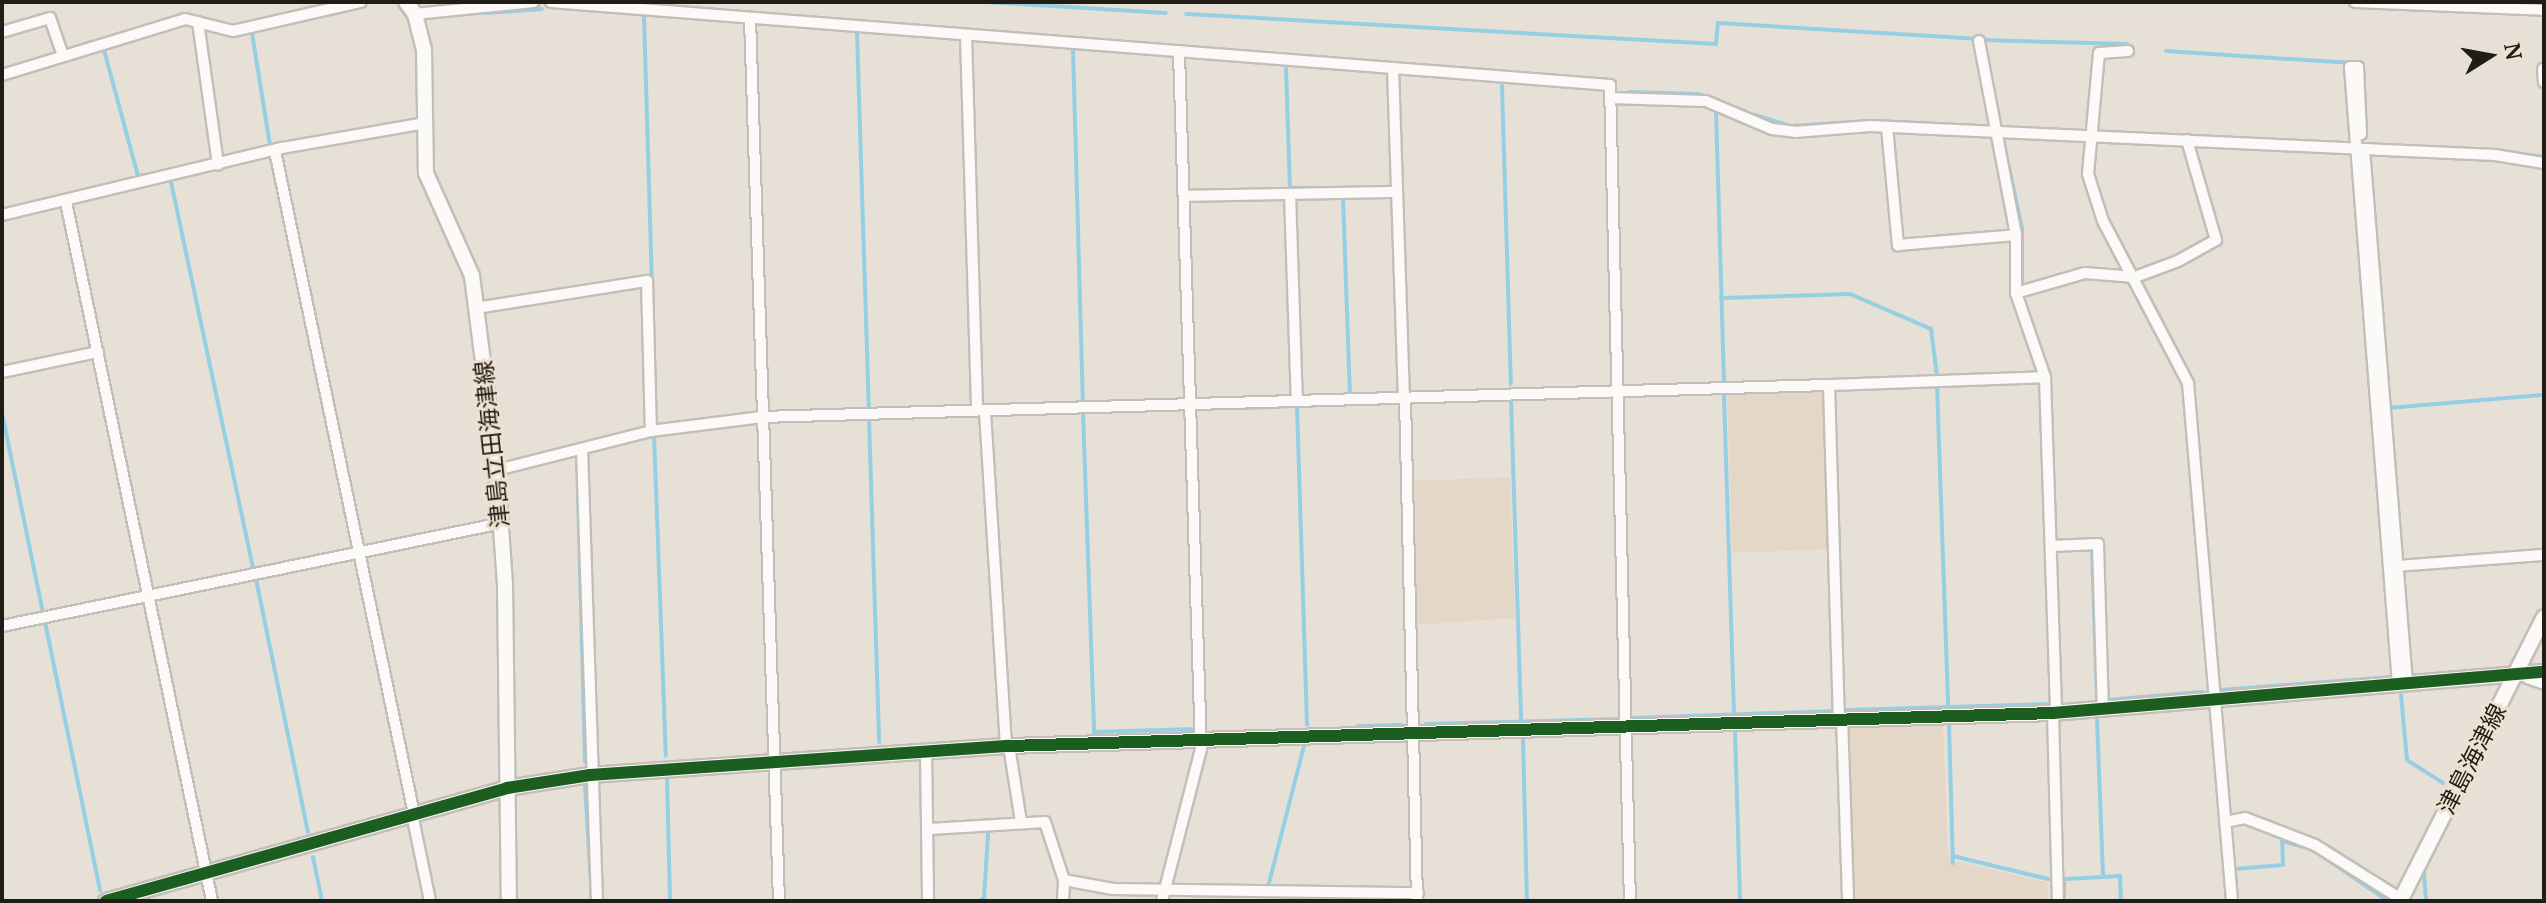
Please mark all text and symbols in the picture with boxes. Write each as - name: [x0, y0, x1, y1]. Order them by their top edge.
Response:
- north arrow: [2450, 16, 2530, 96]
- text: N: [2498, 40, 2530, 62]
- street label: 津島立田海津線: [469, 359, 515, 529]
- street label: 津島海津線: [2432, 699, 2512, 819]

